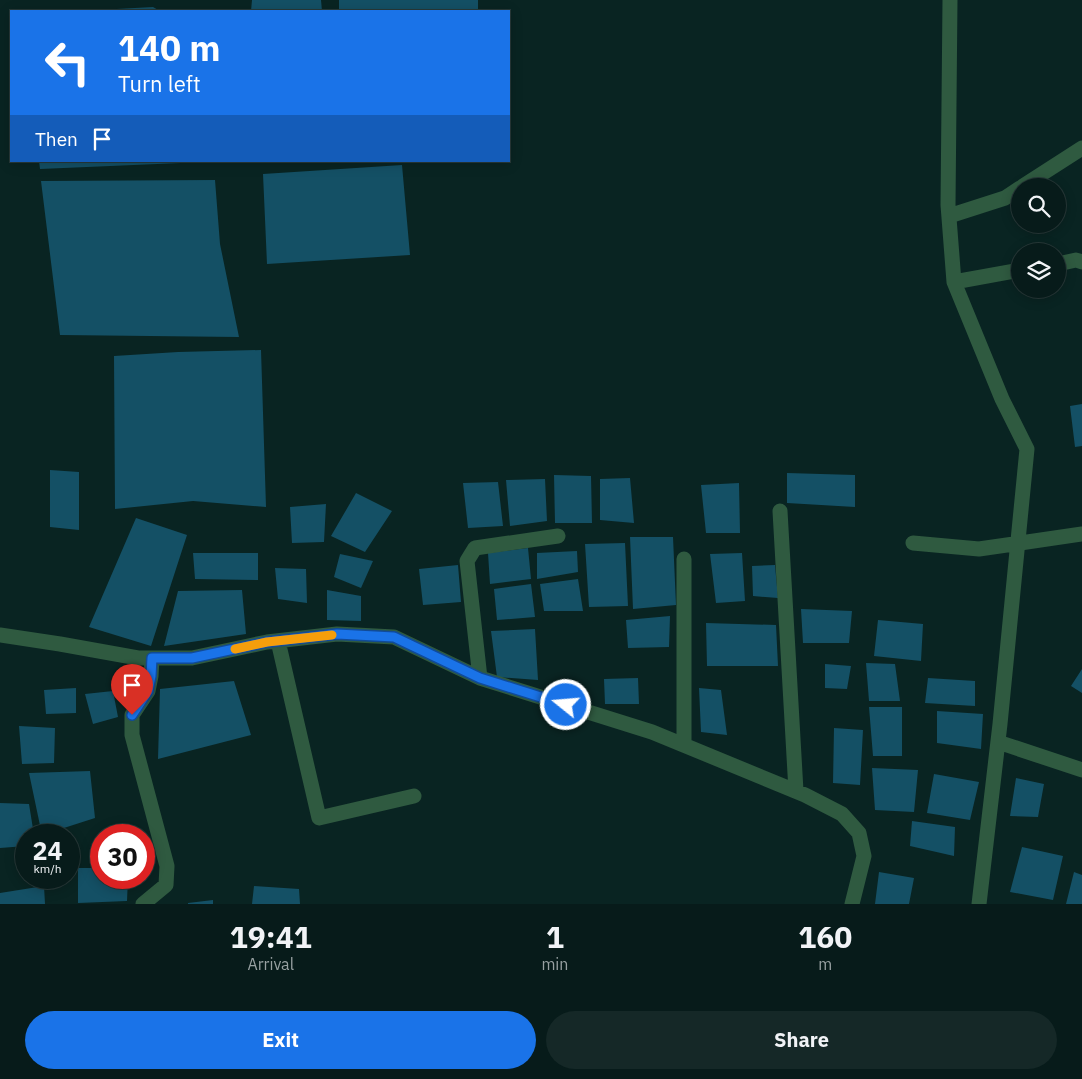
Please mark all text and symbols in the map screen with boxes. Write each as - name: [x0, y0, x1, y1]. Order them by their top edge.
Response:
- text: 140 m: [118, 25, 221, 71]
- icon: left: [35, 30, 100, 95]
- text: Turn left: [118, 69, 201, 98]
- icon: arrive: [88, 125, 116, 153]
- text: Then: [35, 127, 78, 151]
- map controls: [1011, 178, 1066, 298]
- button: search: [1011, 178, 1066, 233]
- button: layers: [1011, 243, 1066, 298]
- pin: [111, 664, 153, 715]
- icon: arrive: [118, 671, 146, 699]
- position arrow: [539, 678, 591, 730]
- speed limit sign: 30: [90, 824, 155, 889]
- text: 24: [32, 834, 63, 867]
- text: km/h: [33, 861, 62, 876]
- text: 19:41: [230, 917, 312, 956]
- text: 1: [546, 917, 564, 956]
- text: 160: [798, 917, 852, 956]
- text: Arrival: [247, 954, 294, 974]
- text: min: [541, 954, 568, 974]
- text: m: [818, 954, 832, 974]
- button: Exit: [25, 1011, 536, 1069]
- button: Share: [546, 1011, 1057, 1069]

